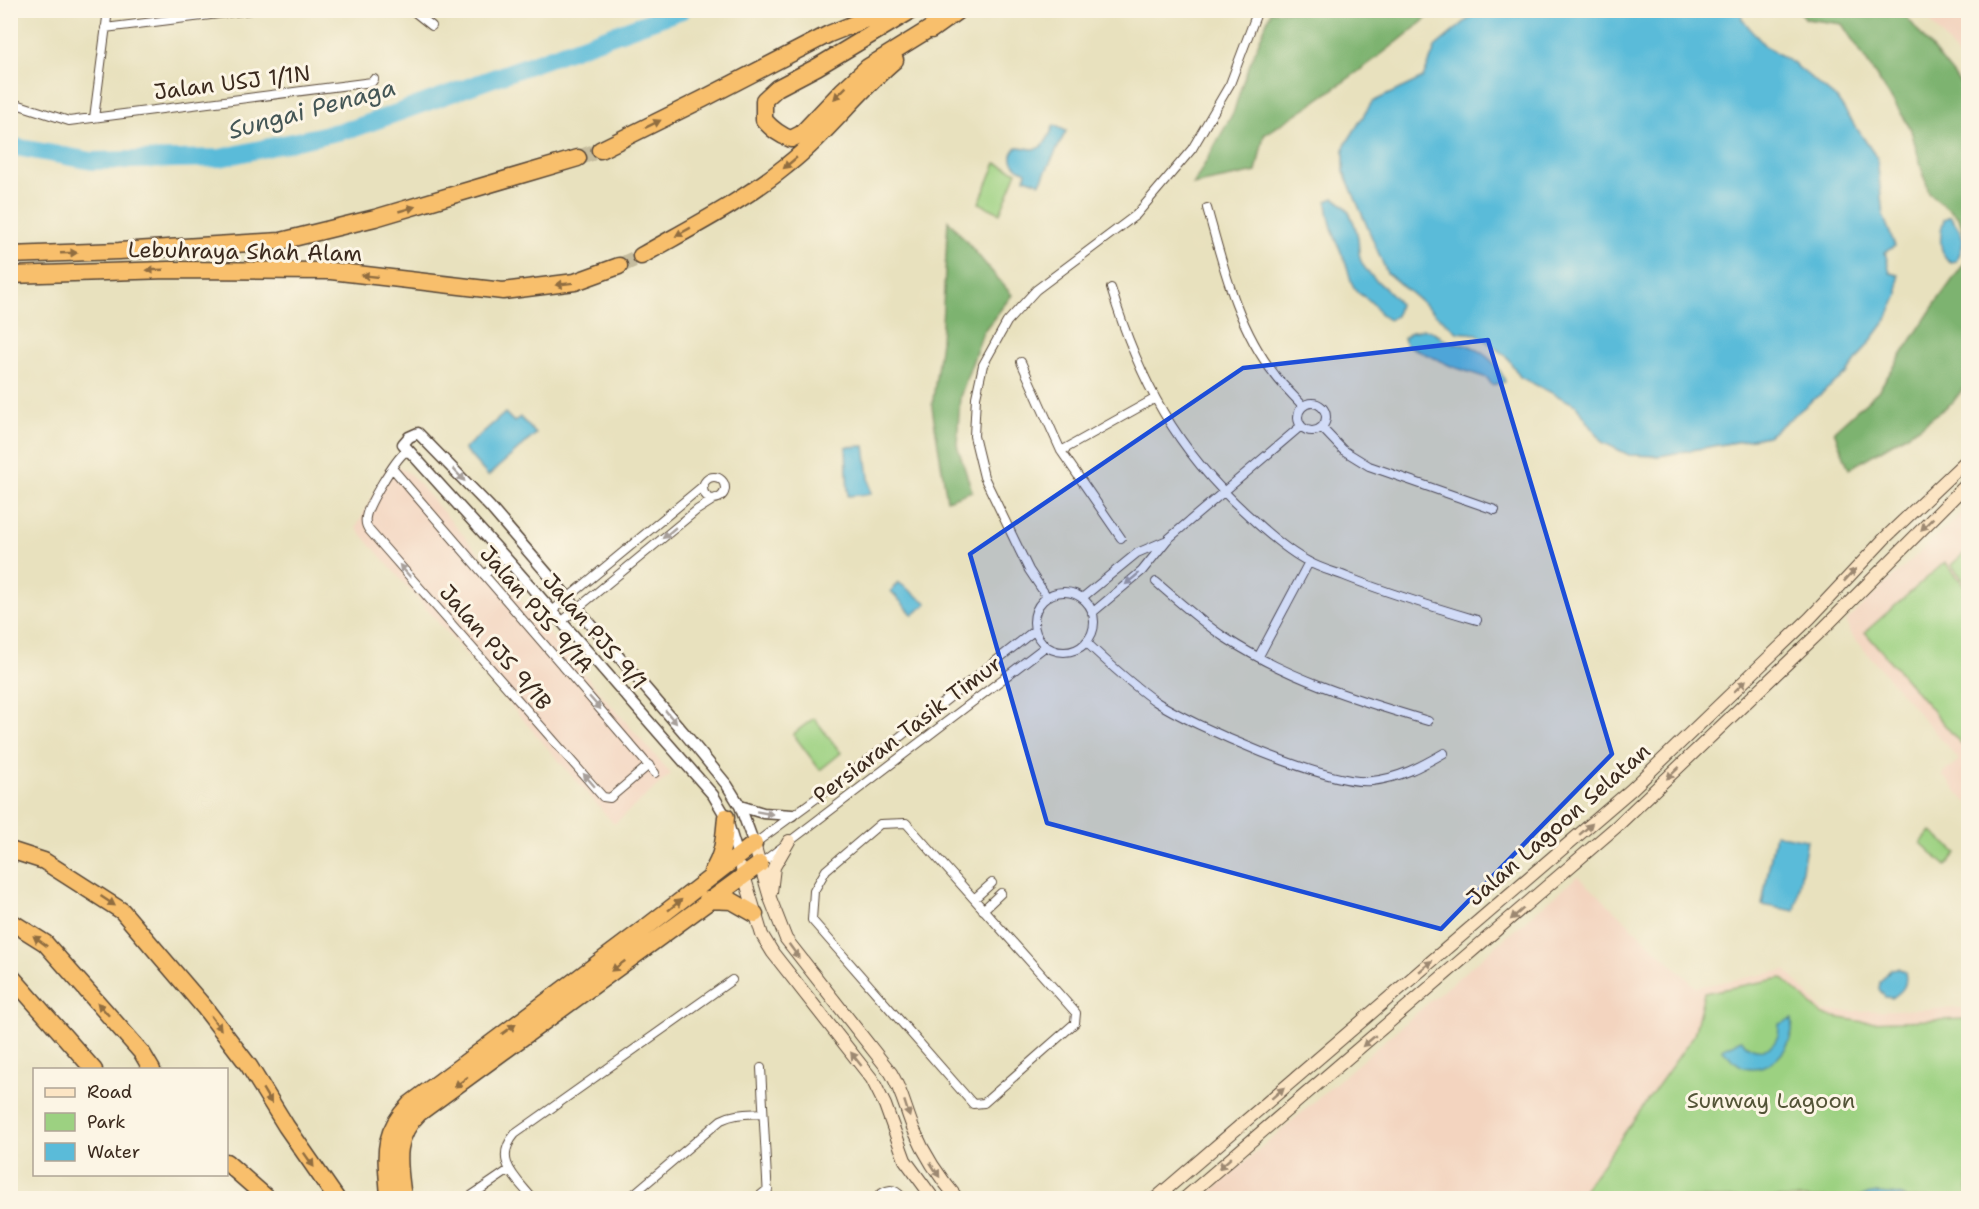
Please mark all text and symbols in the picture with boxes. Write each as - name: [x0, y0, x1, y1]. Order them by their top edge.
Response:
- street label: Jalan USJ 1/1N: [152, 58, 312, 107]
- water label: Sungai Penaga: [225, 71, 399, 147]
- one-way arrow: [834, 85, 848, 99]
- one-way arrow: [644, 120, 661, 129]
- one-way arrow: [782, 156, 797, 169]
- one-way arrow: [398, 204, 416, 213]
- one-way arrow: [674, 227, 691, 237]
- street label: Lebuhraya Shah Alam: [128, 235, 362, 268]
- one-way arrow: [59, 249, 78, 258]
- one-way arrow: [145, 265, 164, 275]
- one-way arrow: [361, 271, 380, 280]
- one-way arrow: [554, 279, 573, 289]
- one-way arrow: [452, 467, 465, 482]
- one-way arrow: [1920, 516, 1934, 530]
- one-way arrow: [661, 526, 677, 539]
- street label: Jalan PJS 9/1A: [475, 540, 599, 678]
- one-way arrow: [398, 563, 411, 579]
- street label: Jalan PJS 9/1: [538, 568, 652, 694]
- one-way arrow: [1843, 568, 1856, 583]
- one-way arrow: [1124, 573, 1140, 586]
- street label: Jalan PJS 9/1B: [433, 578, 558, 716]
- street label: Persiaran Tasik Timur: [807, 649, 1007, 810]
- one-way arrow: [1732, 679, 1746, 693]
- one-way arrow: [588, 695, 601, 710]
- one-way arrow: [664, 709, 677, 724]
- street label: Jalan Lagoon Selatan: [1460, 737, 1656, 912]
- one-way arrow: [1666, 766, 1681, 780]
- one-way arrow: [583, 773, 596, 788]
- one-way arrow: [756, 809, 775, 818]
- one-way arrow: [1579, 823, 1594, 836]
- one-way arrow: [100, 895, 116, 906]
- one-way arrow: [667, 898, 683, 911]
- one-way arrow: [1509, 907, 1525, 920]
- one-way arrow: [32, 935, 48, 947]
- one-way arrow: [788, 944, 800, 959]
- one-way arrow: [610, 960, 626, 972]
- one-way arrow: [1418, 960, 1433, 973]
- one-way arrow: [96, 1002, 110, 1017]
- one-way arrow: [210, 1016, 222, 1031]
- one-way arrow: [501, 1023, 517, 1035]
- one-way arrow: [1361, 1034, 1377, 1047]
- one-way arrow: [850, 1051, 862, 1066]
- legend: [33, 1068, 228, 1176]
- one-way arrow: [453, 1076, 469, 1088]
- text: Road: [87, 1080, 132, 1104]
- park label: Sunway Lagoon: [1687, 1086, 1855, 1115]
- one-way arrow: [1270, 1087, 1285, 1100]
- one-way arrow: [262, 1088, 273, 1104]
- one-way arrow: [902, 1100, 912, 1118]
- text: Park: [87, 1110, 126, 1134]
- text: Water: [87, 1140, 140, 1164]
- one-way arrow: [303, 1152, 314, 1168]
- one-way arrow: [1218, 1156, 1233, 1169]
- one-way arrow: [929, 1162, 941, 1178]

